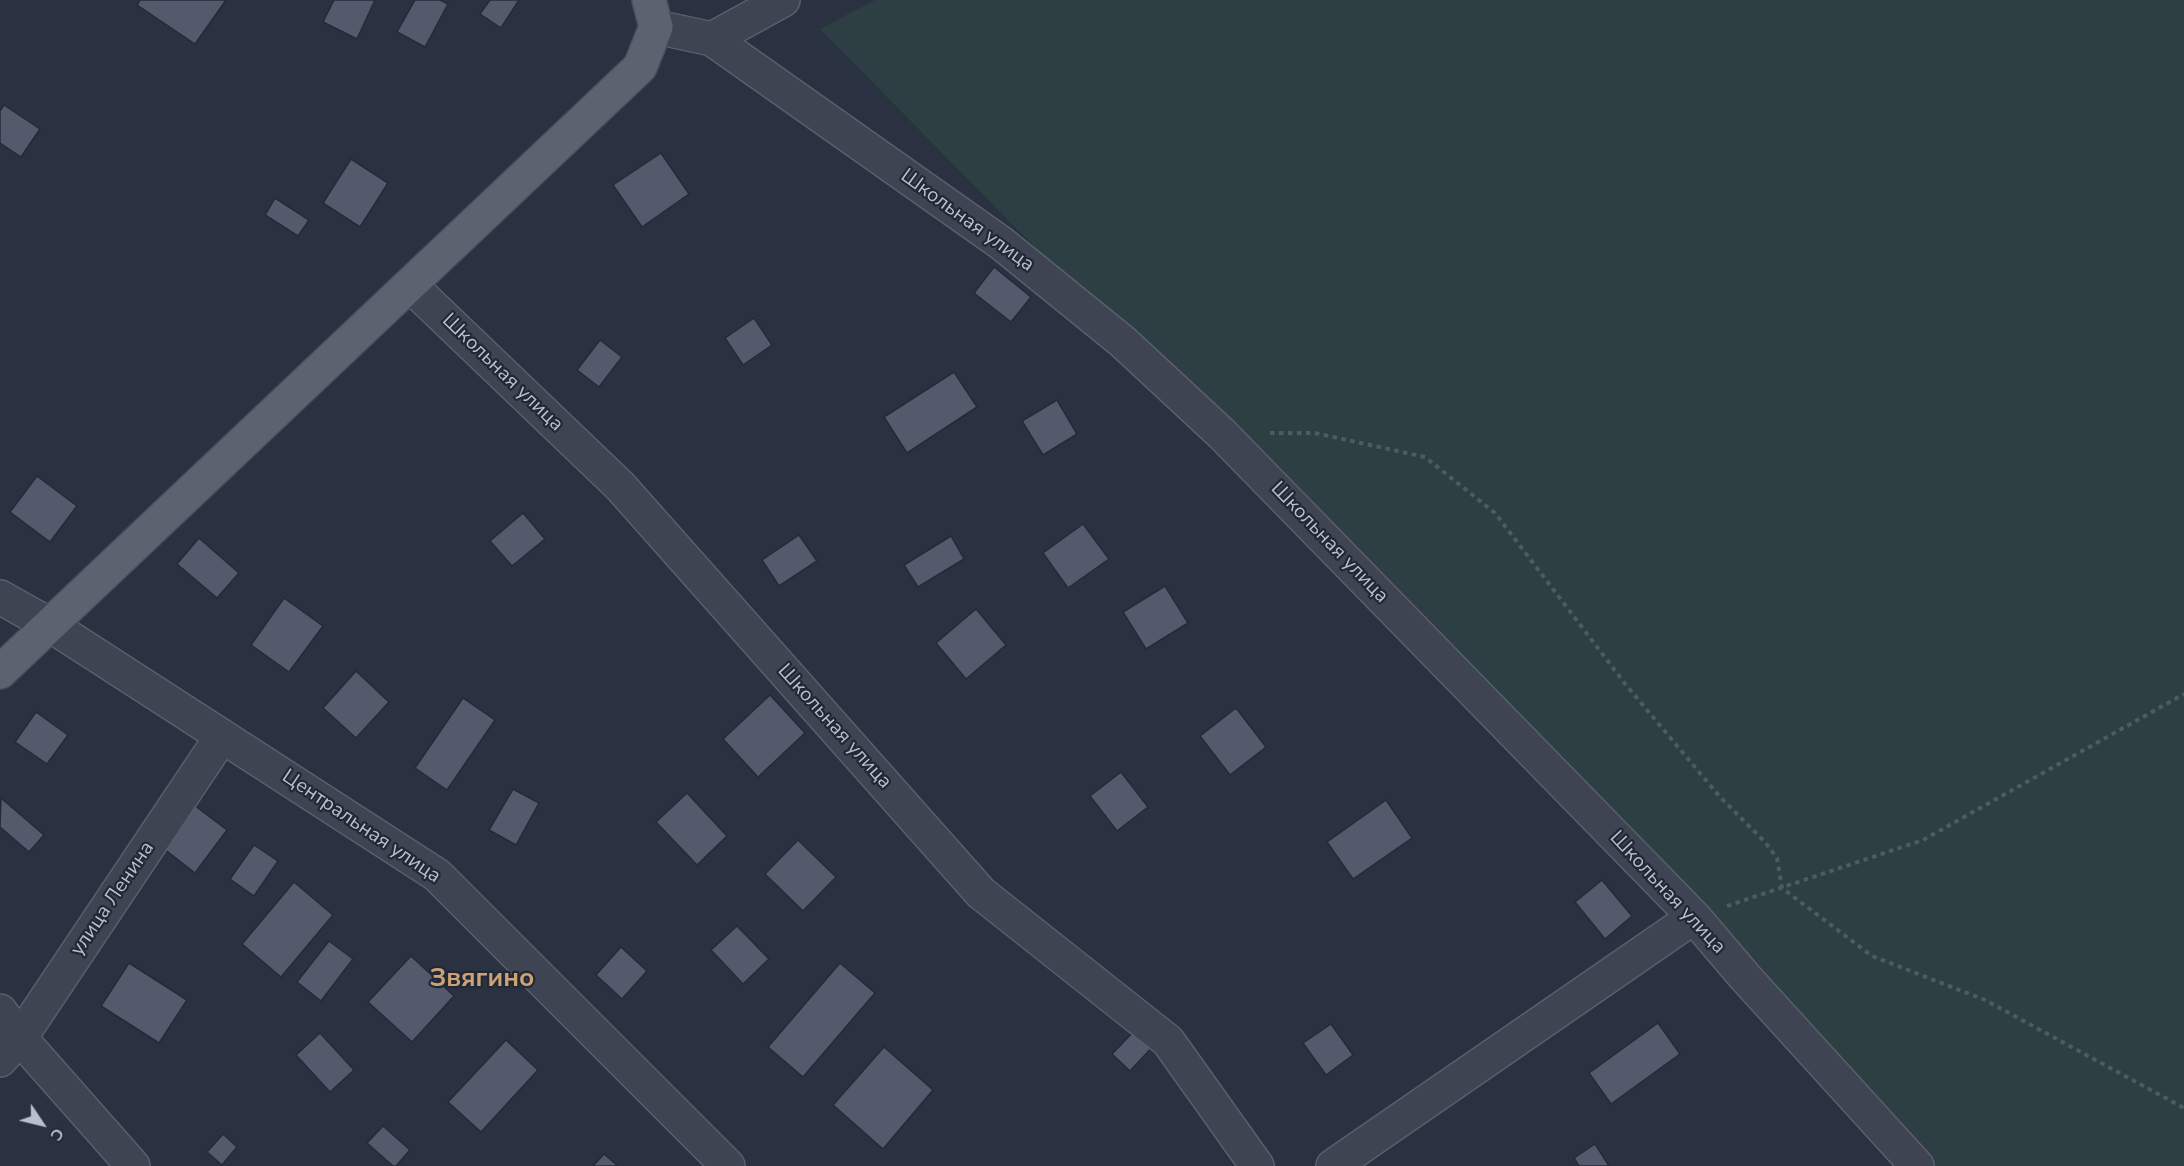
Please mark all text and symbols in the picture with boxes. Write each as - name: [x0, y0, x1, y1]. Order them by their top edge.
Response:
- street label: Школьная улица: [896, 165, 1038, 277]
- street label: Школьная улица: [436, 309, 568, 437]
- street label: Школьная улица: [1265, 477, 1393, 609]
- street label: Школьная улица: [772, 660, 896, 794]
- street label: Центральная улица: [277, 765, 445, 889]
- street label: Школьная улица: [1604, 827, 1730, 959]
- street label: улица Ленина: [66, 837, 160, 961]
- district label: Звягино: [430, 964, 534, 996]
- north arrow: [12, 1094, 72, 1154]
- text: С: [45, 1124, 69, 1145]

